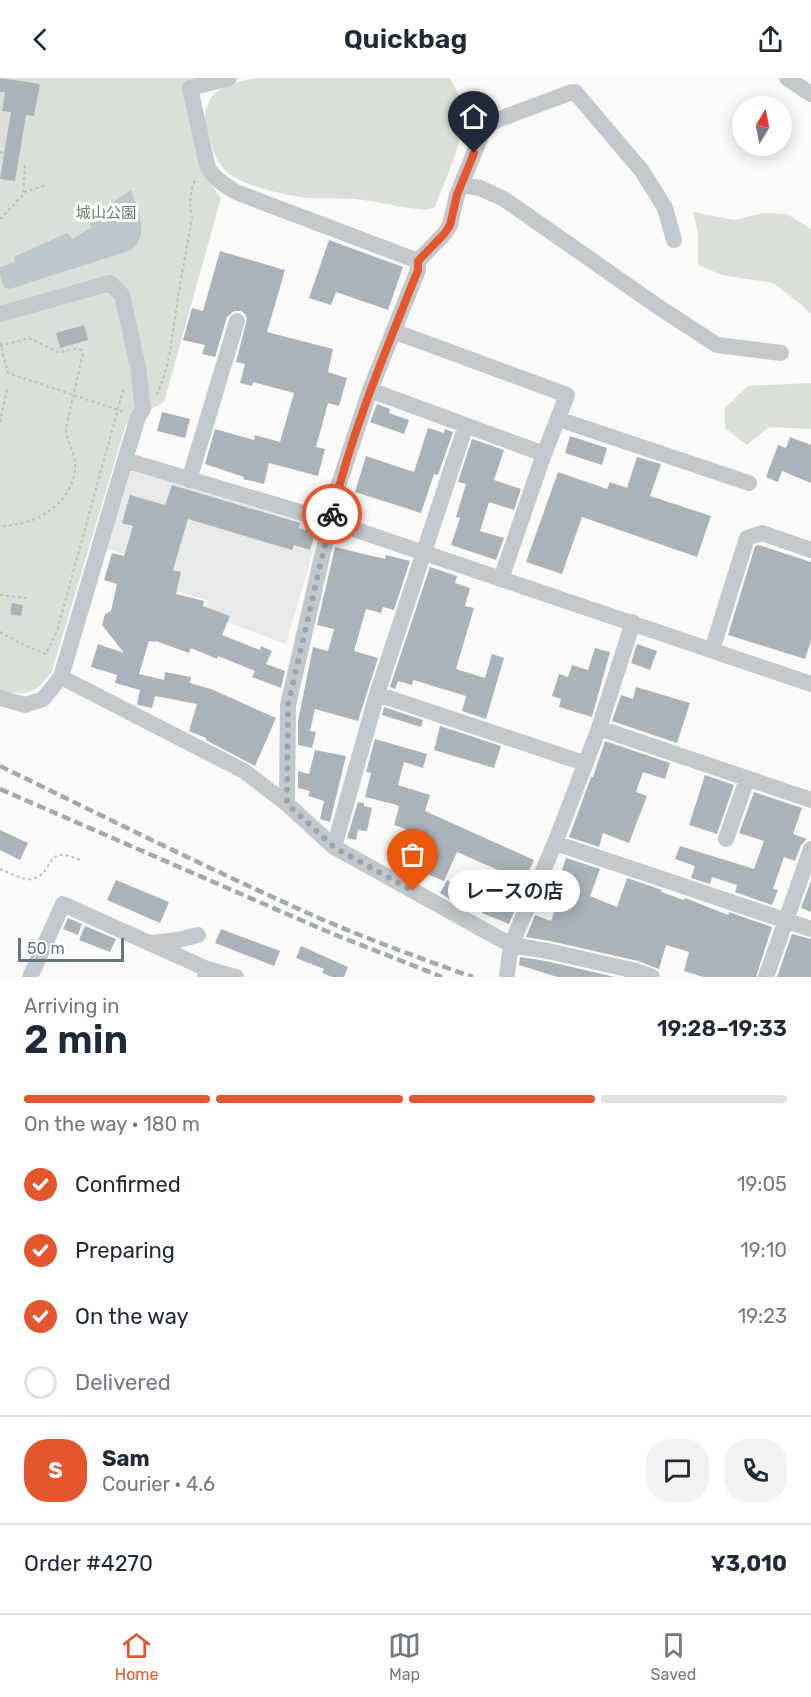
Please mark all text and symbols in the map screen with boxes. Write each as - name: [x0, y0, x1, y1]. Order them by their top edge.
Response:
- icon: back: [24, 23, 57, 56]
- text: Quickbag: [344, 23, 467, 55]
- icon: share: [754, 23, 787, 56]
- pin: [448, 91, 499, 153]
- north arrow: [732, 96, 792, 156]
- map controls: [732, 96, 792, 156]
- icon: home: [457, 100, 490, 133]
- park label: 城山公園: [76, 204, 136, 222]
- courier: [302, 484, 362, 544]
- icon: bike: [316, 498, 349, 531]
- pin: [387, 829, 438, 891]
- icon: bag: [396, 838, 429, 871]
- callout: レースの店: [449, 870, 581, 912]
- text: レースの店: [465, 879, 564, 903]
- scale bar: [18, 935, 124, 962]
- text: 50 m: [27, 939, 65, 958]
- text: Arriving in: [24, 994, 119, 1018]
- text: 19:28–19:33: [657, 1015, 787, 1042]
- text: 2 min: [24, 1017, 128, 1063]
- text: On the way · 180 m: [24, 1112, 200, 1136]
- icon: check: [24, 1168, 57, 1201]
- text: Confirmed: [75, 1171, 181, 1198]
- text: 19:05: [737, 1172, 787, 1196]
- icon: check: [24, 1234, 57, 1267]
- text: Preparing: [75, 1237, 175, 1264]
- text: 19:10: [740, 1238, 787, 1262]
- icon: check: [24, 1300, 57, 1333]
- text: On the way: [75, 1303, 189, 1330]
- text: 19:23: [738, 1304, 787, 1328]
- text: Delivered: [75, 1369, 171, 1396]
- button: chat: [646, 1439, 709, 1502]
- button: phone: [724, 1439, 787, 1502]
- text: Sam: [102, 1445, 150, 1472]
- text: S: [48, 1457, 63, 1484]
- text: Courier · 4.6: [102, 1472, 215, 1496]
- text: Order #4270: [24, 1550, 153, 1577]
- text: ¥3,010: [711, 1550, 787, 1577]
- tab: Home: [115, 1629, 159, 1684]
- tab: Map: [388, 1629, 421, 1684]
- tab: Saved: [651, 1629, 696, 1684]

